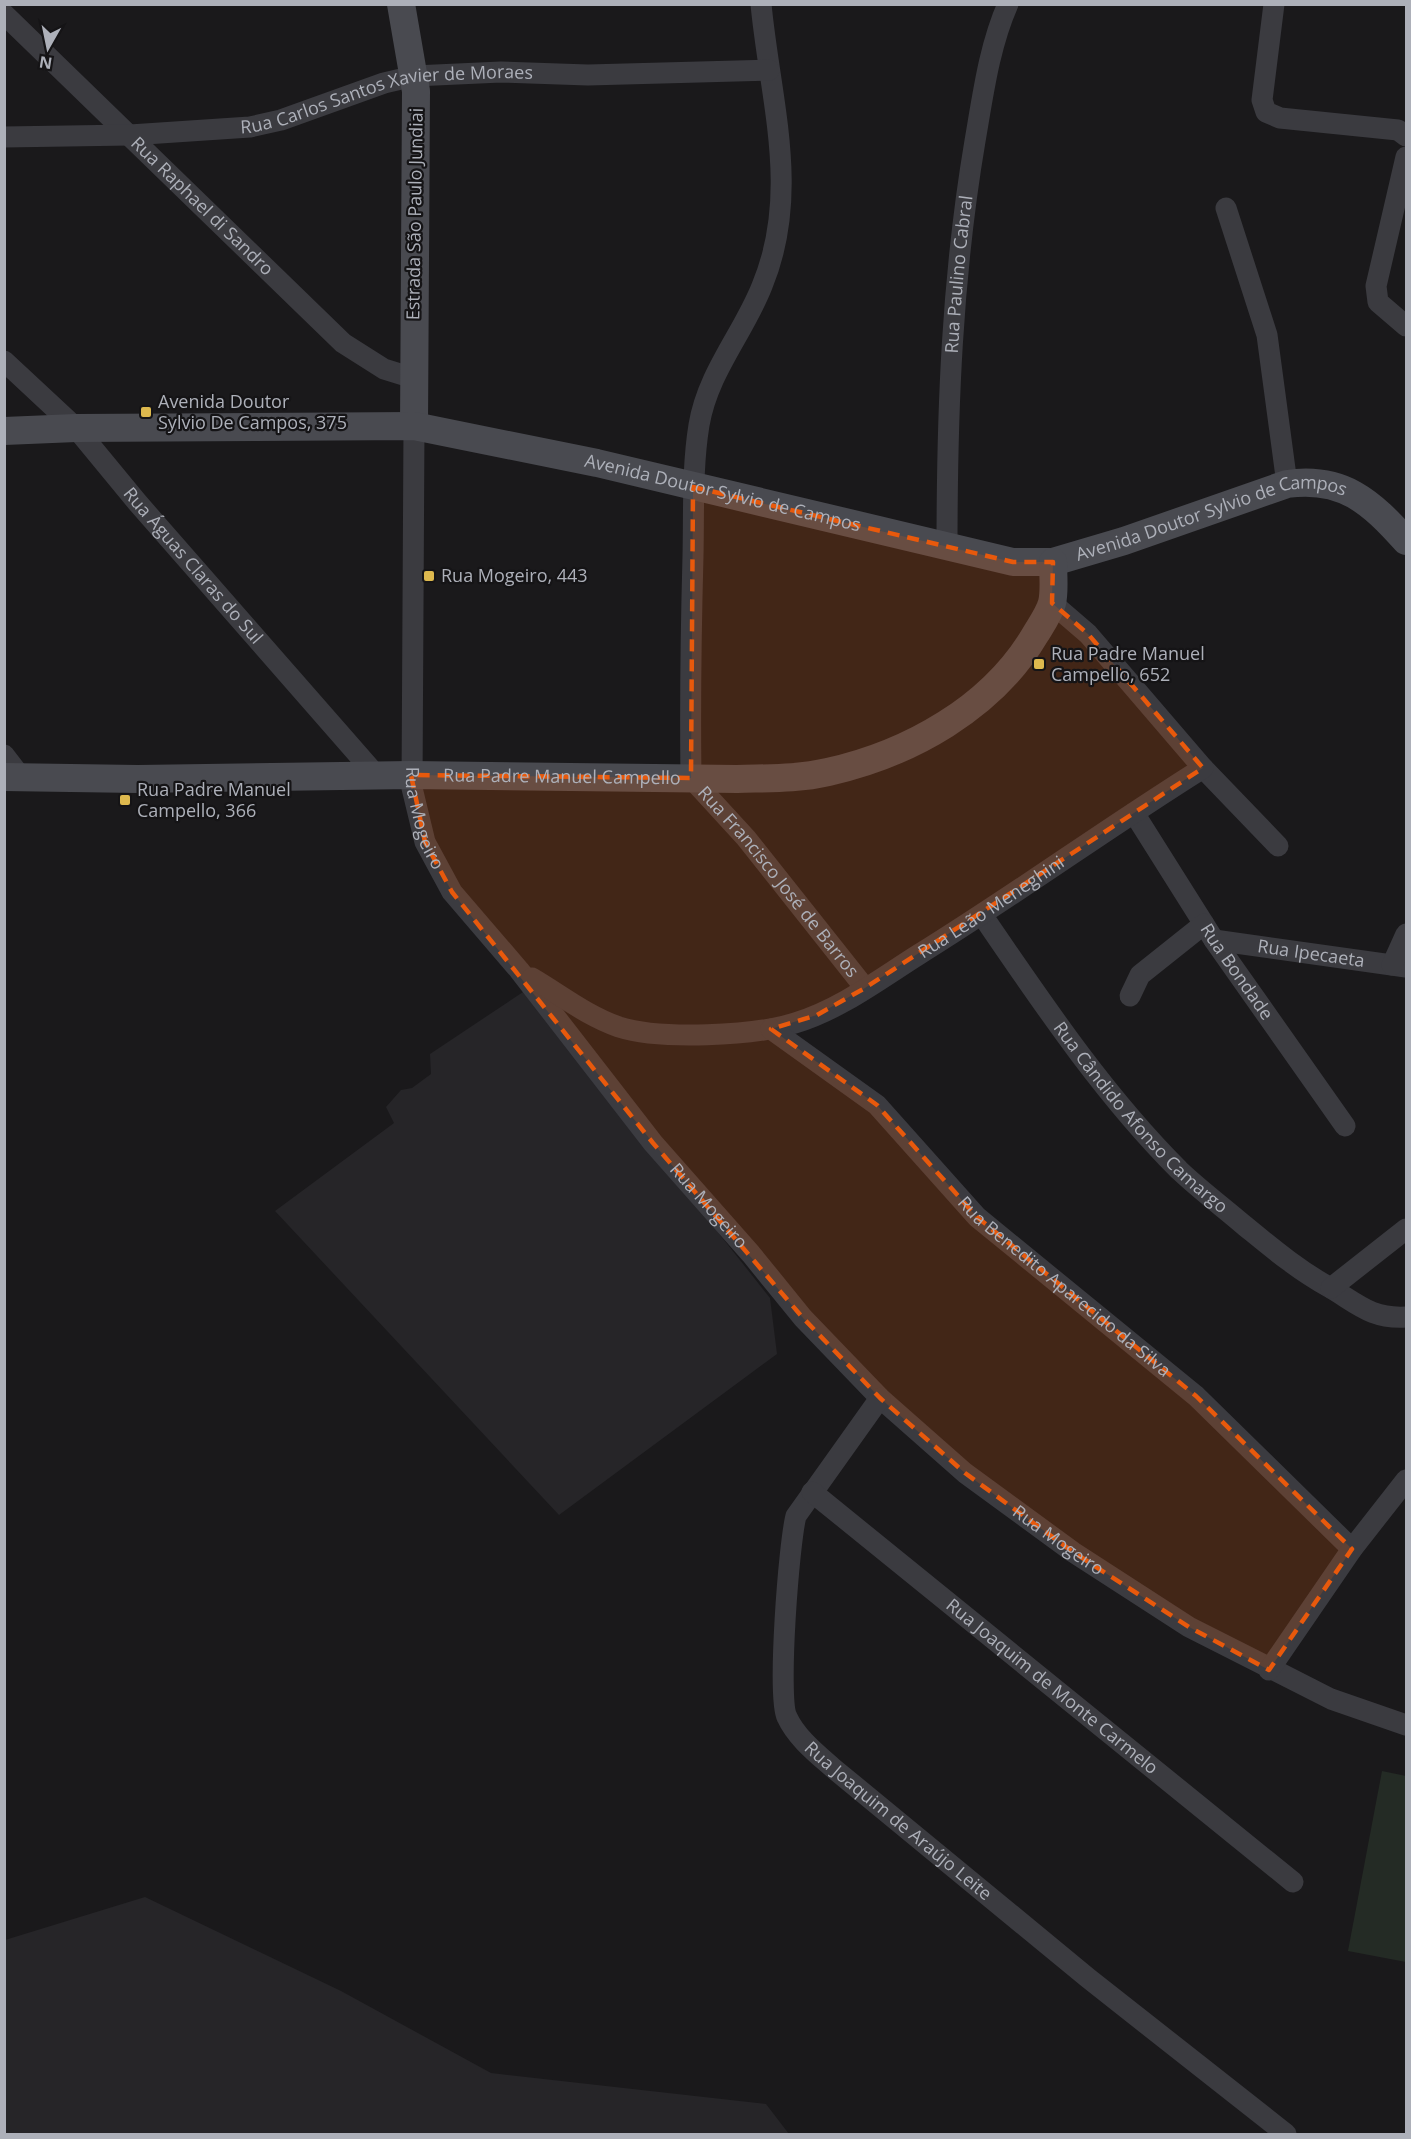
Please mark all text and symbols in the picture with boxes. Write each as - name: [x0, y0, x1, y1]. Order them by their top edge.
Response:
- north arrow: [18, 18, 78, 78]
- text: N: [38, 51, 54, 75]
- street label: Rua Carlos Santos Xavier de Moraes: [240, 59, 533, 139]
- street label: Estrada São Paulo Jundiai: [400, 108, 428, 320]
- street label: Rua Raphael di Sandro: [126, 131, 279, 280]
- street label: Rua Paulino Cabral: [939, 194, 978, 354]
- place label: Avenida Doutor Sylvio De Campos, 375: [158, 389, 347, 434]
- marker: Avenida Doutor Sylvio De Campos, 375: [139, 405, 153, 419]
- street label: Avenida Doutor Sylvio de Campos: [583, 448, 863, 536]
- street label: Avenida Doutor Sylvio de Campos: [1073, 469, 1351, 566]
- street label: Rua Águas Claras do Sul: [119, 482, 269, 649]
- place label: Rua Mogeiro, 443: [441, 563, 588, 587]
- marker: Rua Mogeiro, 443: [422, 569, 436, 583]
- place label: Rua Padre Manuel Campello, 652: [1051, 641, 1205, 686]
- marker: Rua Padre Manuel Campello, 652: [1032, 657, 1046, 671]
- street label: Rua Padre Manuel Campello: [443, 762, 681, 789]
- street label: Rua Mogeiro: [401, 767, 451, 873]
- place label: Rua Padre Manuel Campello, 366: [137, 777, 291, 822]
- street label: Rua Francisco José de Barros: [693, 780, 865, 982]
- marker: Rua Padre Manuel Campello, 366: [118, 793, 132, 807]
- street label: Rua Leão Meneghini: [913, 850, 1068, 963]
- street label: Rua Bondade: [1195, 918, 1279, 1024]
- street label: Rua Ipecaeta: [1256, 933, 1366, 972]
- street label: Rua Cândido Afonso Camargo: [1049, 1016, 1233, 1218]
- street label: Rua Mogeiro: [665, 1157, 754, 1253]
- street label: Rua Benedito Aparecido da Silva: [953, 1191, 1176, 1382]
- street label: Rua Mogeiro: [1008, 1499, 1109, 1580]
- street label: Rua Joaquim de Monte Carmelo: [942, 1593, 1164, 1779]
- street label: Rua Joaquim de Araújo Leite: [800, 1736, 997, 1905]

